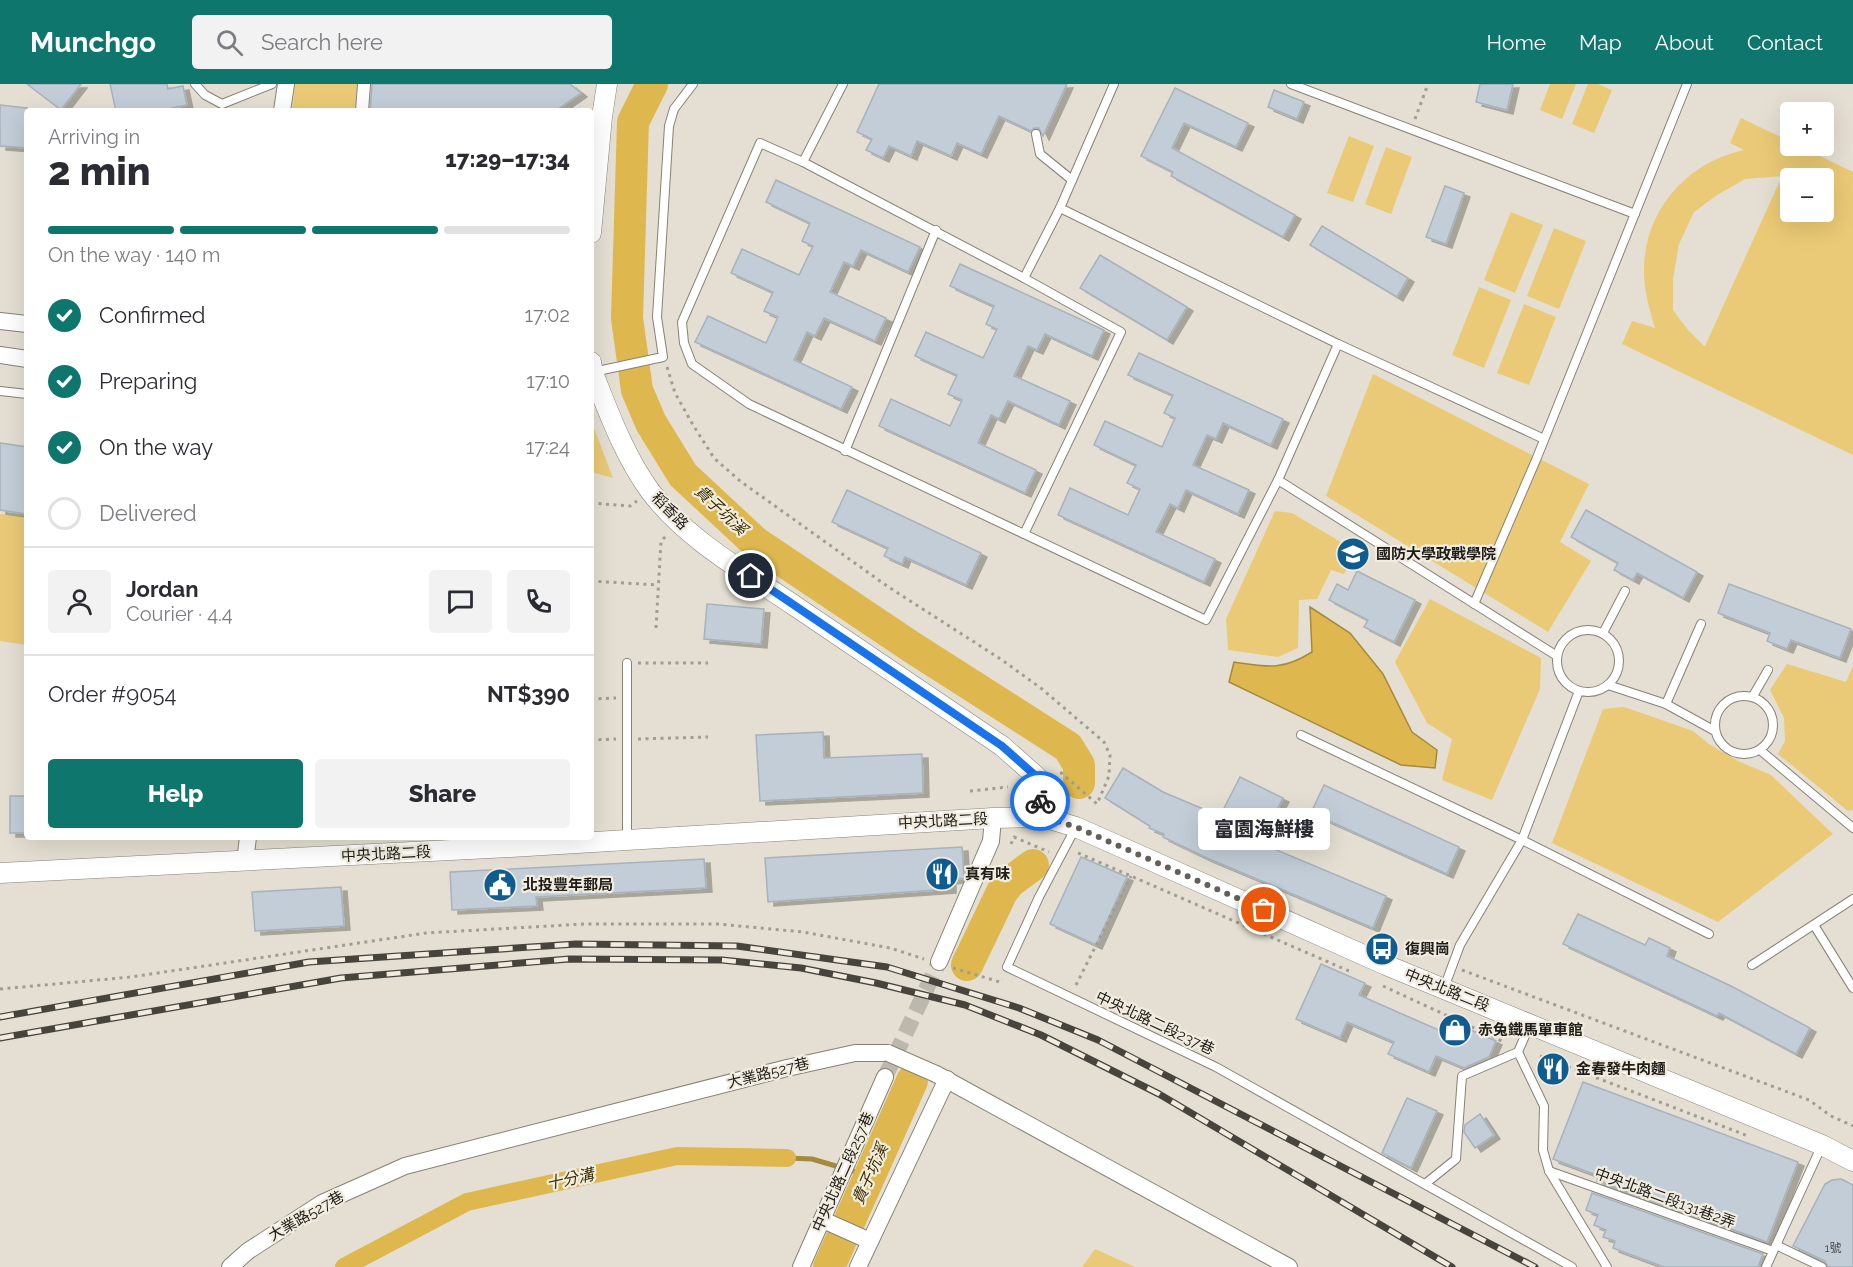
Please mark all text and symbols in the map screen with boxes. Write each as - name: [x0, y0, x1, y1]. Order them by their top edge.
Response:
- search box: [192, 15, 612, 69]
- text: Munchgo: [30, 26, 156, 59]
- icon: search: [213, 26, 246, 59]
- text: Search here: [261, 29, 383, 55]
- text: Home: [1487, 30, 1546, 55]
- text: Map: [1579, 30, 1622, 55]
- text: About: [1655, 30, 1714, 55]
- text: Contact: [1747, 30, 1823, 55]
- map controls: [1780, 102, 1834, 222]
- button: +: [1780, 102, 1834, 156]
- text: Arriving in: [48, 125, 140, 149]
- text: 17:29–17:34: [445, 146, 570, 172]
- text: 2 min: [48, 148, 151, 194]
- button: −: [1780, 168, 1834, 222]
- text: On the way · 140 m: [48, 243, 220, 267]
- icon: check: [48, 299, 81, 332]
- text: Confirmed: [99, 302, 206, 328]
- text: 17:02: [524, 303, 570, 327]
- icon: check: [48, 365, 81, 398]
- text: Preparing: [99, 368, 197, 394]
- text: 17:10: [526, 369, 570, 393]
- icon: check: [48, 431, 81, 464]
- text: On the way: [99, 434, 213, 460]
- text: 17:24: [526, 435, 570, 459]
- water label: 貴子坑溪: [691, 481, 752, 540]
- street label: 稻香路: [648, 489, 692, 533]
- text: Delivered: [99, 500, 197, 526]
- school or university icon: 國防大學政戰學院: [1335, 536, 1371, 572]
- place label: 國防大學政戰學院: [1376, 545, 1496, 563]
- pin: [725, 550, 776, 601]
- icon: home: [734, 559, 767, 592]
- button: person: [48, 570, 111, 633]
- button: chat: [429, 570, 492, 633]
- button: phone: [507, 570, 570, 633]
- text: Jordan: [126, 576, 198, 602]
- text: Courier · 4.4: [126, 602, 233, 626]
- text: Order #9054: [48, 681, 177, 707]
- text: NT$390: [487, 681, 570, 707]
- button: Help: [48, 759, 303, 828]
- button: Share: [315, 759, 570, 828]
- courier: [1010, 771, 1070, 831]
- icon: bike: [1024, 785, 1057, 818]
- callout: 富園海鮮樓: [1198, 808, 1330, 850]
- street label: 中央北路二段: [898, 810, 988, 832]
- text: 富園海鮮樓: [1214, 817, 1314, 841]
- street label: 中央北路二段: [341, 843, 431, 865]
- restaurant icon: 真有味: [924, 856, 960, 892]
- place label: 真有味: [965, 865, 1010, 883]
- public building icon: 北投豐年郵局: [482, 867, 518, 903]
- place label: 北投豐年郵局: [523, 876, 613, 894]
- pin: [1238, 884, 1289, 935]
- icon: bag: [1247, 893, 1280, 926]
- bus stop icon: 復興崗: [1364, 931, 1400, 967]
- place label: 復興崗: [1405, 940, 1450, 958]
- street label: 中央北路二段: [1402, 965, 1492, 1015]
- street label: 中央北路二段237巷: [1093, 988, 1217, 1058]
- shop icon: 赤兔鐵馬單車館: [1437, 1012, 1473, 1048]
- place label: 赤兔鐵馬單車館: [1478, 1021, 1583, 1039]
- restaurant icon: 金春發牛肉麵: [1535, 1051, 1571, 1087]
- street label: 大業路527巷: [725, 1054, 811, 1092]
- place label: 金春發牛肉麵: [1576, 1060, 1666, 1078]
- street label: 中央北路二段257巷: [809, 1109, 877, 1235]
- water label: 貴子坑溪: [848, 1139, 893, 1207]
- water label: 十分溝: [545, 1164, 597, 1193]
- street label: 中央北路二段131巷2弄: [1592, 1164, 1738, 1232]
- street label: 大業路527巷: [265, 1187, 347, 1245]
- house number: 1號: [1824, 1241, 1842, 1255]

